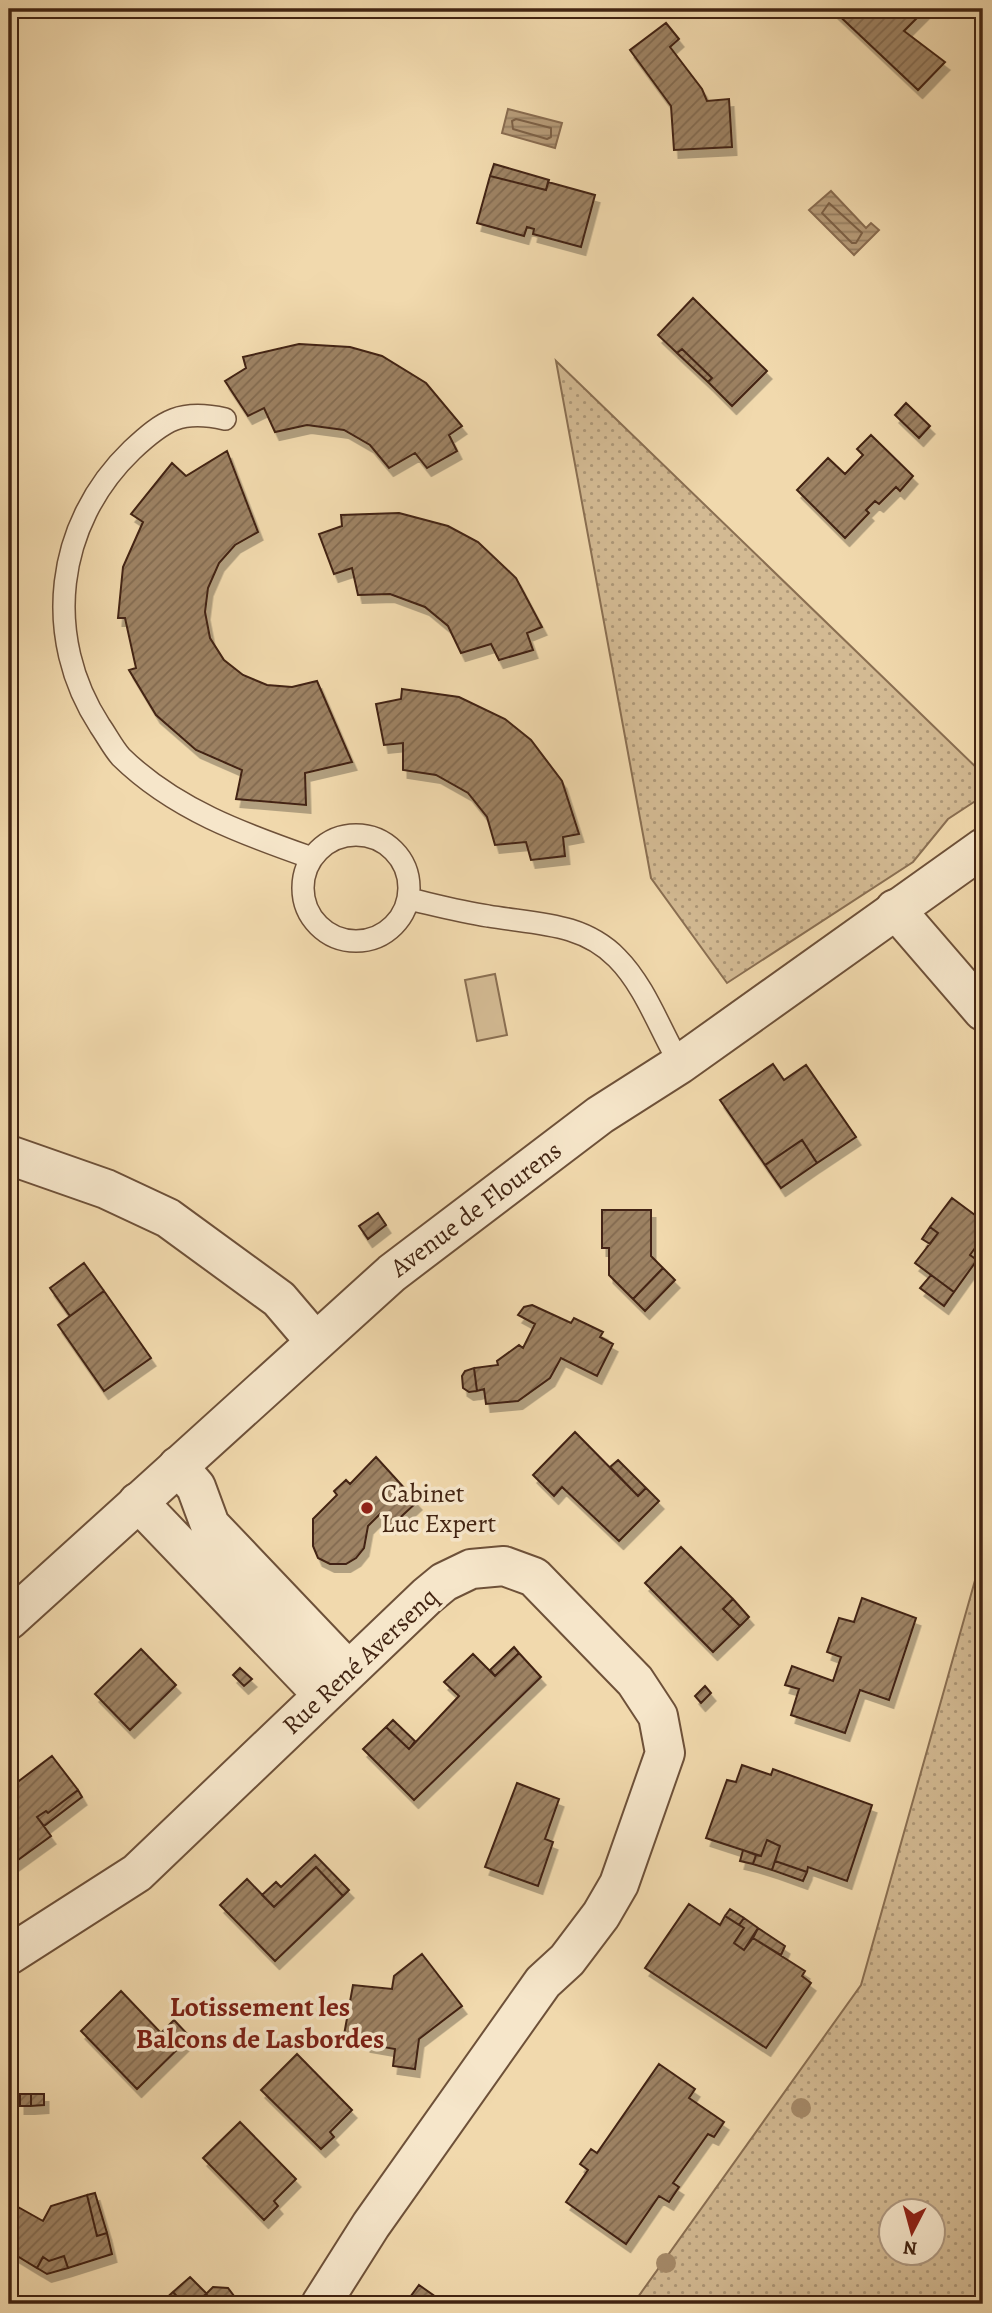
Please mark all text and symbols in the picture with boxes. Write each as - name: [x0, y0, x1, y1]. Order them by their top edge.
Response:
- street label: Avenue de Flourens: [382, 1133, 569, 1286]
- place label: Cabinet Luc Expert: [381, 1476, 496, 1541]
- marker: Cabinet Luc Expert: [359, 1500, 375, 1516]
- street label: Rue René Aversenq: [275, 1580, 445, 1742]
- district label: Lotissement les Balcons de Lasbordes: [136, 1988, 384, 2058]
- north arrow: [876, 2198, 946, 2268]
- text: N: [902, 2234, 919, 2262]

